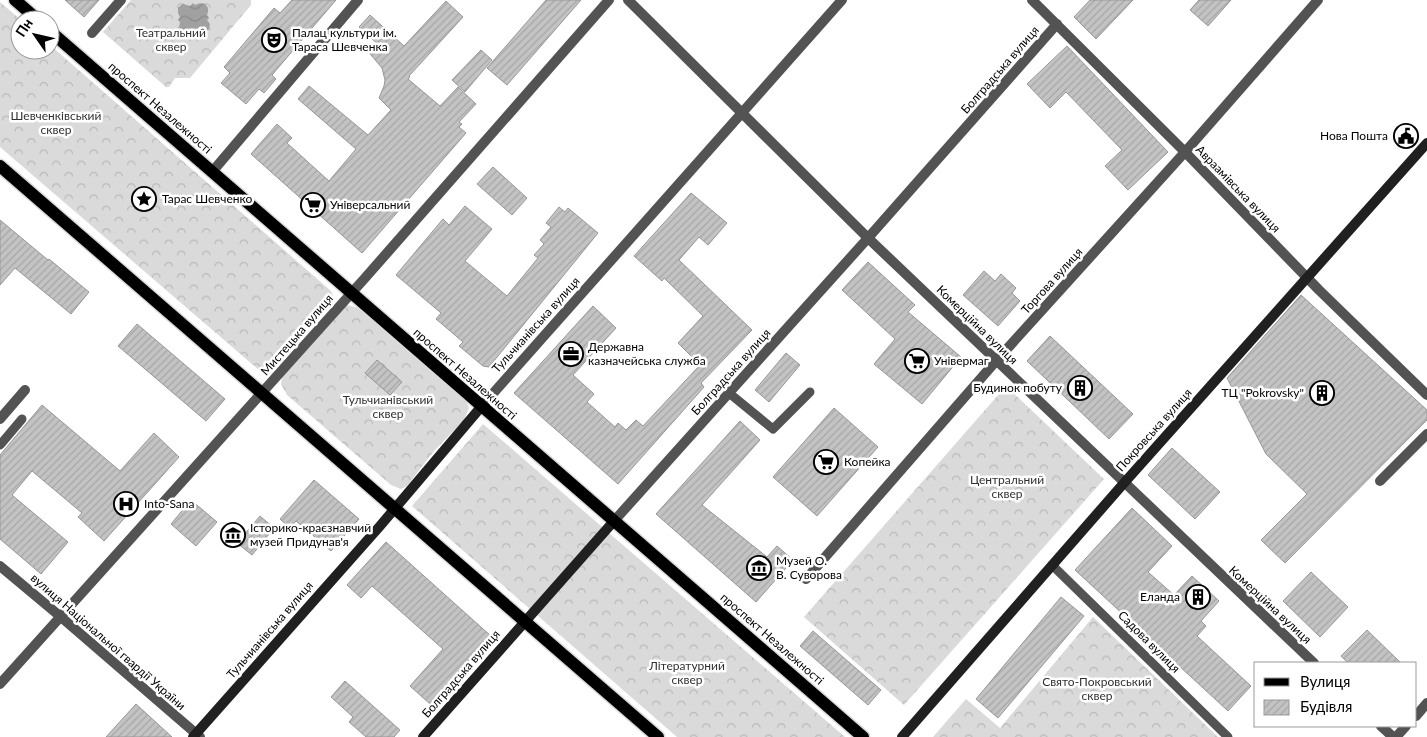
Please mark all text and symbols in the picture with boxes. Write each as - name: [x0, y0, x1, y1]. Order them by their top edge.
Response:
- north arrow: [10, 10, 60, 60]
- text: Пн: [12, 15, 36, 40]
- street label: Болградська вулиця: [957, 23, 1042, 117]
- park label: Театральний сквер: [136, 25, 206, 54]
- place label: Палац культури ім. Тараса Шевченкa: [292, 25, 397, 54]
- theatre icon: Палац культури ім. Тараса Шевченкa: [261, 27, 287, 53]
- street label: проспект Незалежності: [106, 59, 215, 157]
- park label: Шевченківський сквер: [11, 108, 102, 137]
- public building icon: Нова Пошта: [1393, 123, 1419, 149]
- place label: Нова Пошта: [1320, 128, 1388, 143]
- street label: Авраамівська вулиця: [1193, 142, 1284, 235]
- place icon: Тарас Шевченко: [131, 186, 157, 212]
- place label: Тарас Шевченко: [162, 191, 252, 206]
- supermarket icon: Універсальний: [300, 192, 326, 218]
- place label: Універсальний: [330, 197, 410, 212]
- street label: Торгова вулиця: [1018, 244, 1085, 317]
- street label: Тульчианівська вулиця: [489, 273, 583, 376]
- street label: Комерційна вулиця: [934, 282, 1021, 367]
- street label: Мистецька вулиця: [257, 291, 336, 378]
- street label: проспект Незалежності: [411, 325, 520, 423]
- street label: Болградська вулиця: [688, 325, 773, 418]
- place label: Державна казначейська служба: [588, 339, 706, 368]
- office icon: Державна казначейська служба: [558, 341, 584, 367]
- supermarket icon: Універмаг: [904, 348, 930, 374]
- place label: Універмаг: [934, 353, 989, 368]
- building icon: Будинок побуту: [1067, 375, 1093, 401]
- place label: Будинок побуту: [973, 380, 1063, 395]
- building icon: ТЦ "Pokrovsky": [1309, 380, 1335, 406]
- street label: Покровська вулиця: [1112, 385, 1195, 474]
- place label: ТЦ "Pokrovsky": [1221, 385, 1304, 400]
- park label: Тульчианівський сквер: [343, 392, 433, 421]
- supermarket icon: Копейка: [813, 449, 839, 475]
- place label: Копейка: [844, 454, 891, 469]
- park label: Центральний сквер: [970, 472, 1044, 501]
- hospital icon: Into-Sana: [113, 491, 139, 517]
- place label: Into-Sana: [144, 496, 195, 511]
- place label: Історико-краєзнавчий музей Придунав'я: [250, 520, 371, 549]
- museum icon: Історико-краєзнавчий музей Придунав'я: [220, 522, 246, 548]
- place label: Музей О. В. Суворова: [776, 553, 842, 582]
- museum icon: Музей О. В. Суворова: [746, 555, 772, 581]
- street label: Комерційна вулиця: [1226, 563, 1315, 647]
- street label: вулиця Національної гвардії України: [28, 570, 189, 713]
- street label: Тульчианівська вулиця: [223, 578, 316, 681]
- building icon: Еланда: [1185, 584, 1211, 610]
- place label: Еланда: [1140, 589, 1180, 604]
- street label: проспект Незалежності: [718, 590, 827, 688]
- street label: Садова вулиця: [1115, 607, 1184, 676]
- street label: Болградська вулиця: [418, 627, 503, 721]
- park label: Літературний сквер: [648, 658, 725, 687]
- legend: [1254, 662, 1417, 727]
- text: Вулиця: [1300, 672, 1350, 690]
- park label: Свято-Покровський сквер: [1042, 674, 1152, 703]
- text: Будівля: [1300, 697, 1352, 715]

